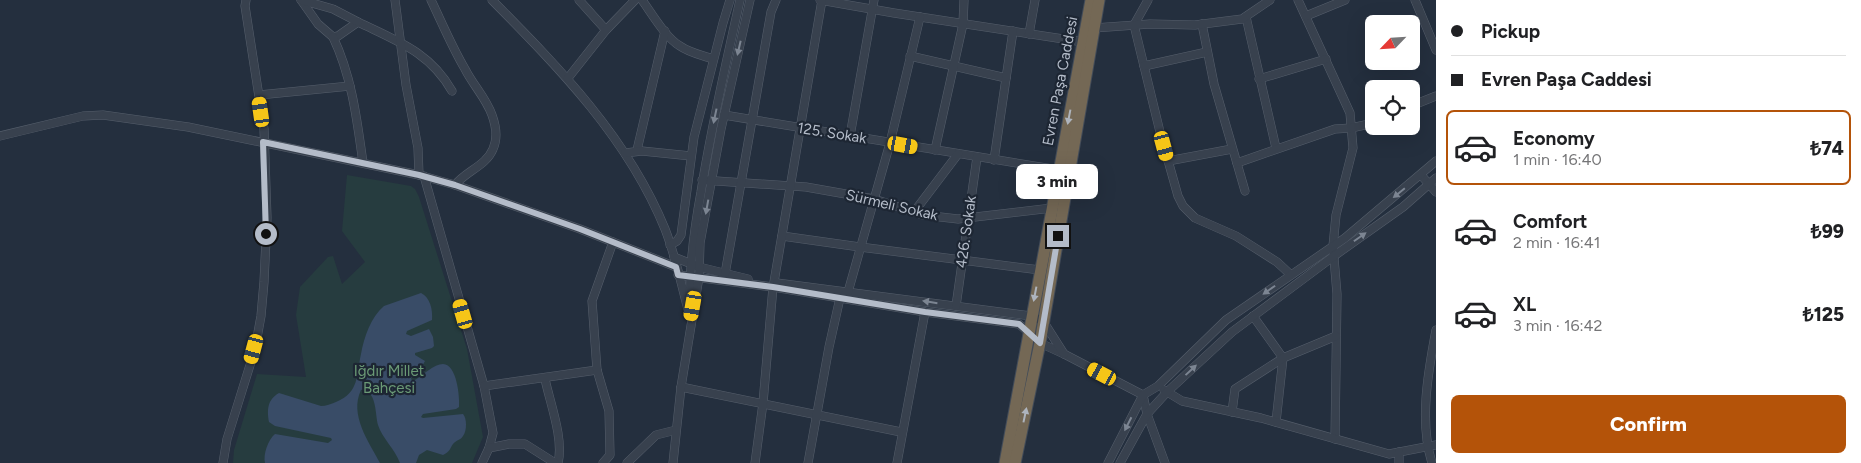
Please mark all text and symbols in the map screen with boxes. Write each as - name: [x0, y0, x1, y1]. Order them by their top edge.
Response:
- street label: Evren Paşa Caddesi: [1039, 15, 1081, 147]
- north arrow: [1365, 15, 1420, 70]
- map controls: [1365, 15, 1420, 135]
- text: Pickup: [1481, 20, 1540, 43]
- one-way arrow: [735, 40, 743, 56]
- text: Evren Paşa Caddesi: [1481, 68, 1652, 91]
- button: locate: [1365, 80, 1420, 135]
- car: [251, 96, 270, 128]
- one-way arrow: [711, 108, 719, 124]
- one-way arrow: [1064, 109, 1072, 125]
- street label: 125. Sokak: [796, 119, 869, 147]
- icon: car: [1453, 125, 1498, 170]
- text: Economy: [1513, 127, 1595, 150]
- car: [1152, 130, 1175, 162]
- car: [886, 135, 919, 155]
- text: ₺74: [1810, 137, 1844, 160]
- text: 1 min · 16:40: [1513, 150, 1602, 169]
- callout: 3 min: [1017, 164, 1099, 198]
- text: 3 min: [1037, 172, 1077, 191]
- street label: Sürmeli Sokak: [844, 186, 941, 225]
- one-way arrow: [1393, 188, 1406, 199]
- street label: 426. Sokak: [952, 194, 980, 269]
- one-way arrow: [702, 199, 710, 215]
- icon: car: [1453, 208, 1498, 253]
- text: Comfort: [1513, 210, 1588, 233]
- text: ₺99: [1811, 220, 1844, 243]
- route start: [255, 223, 277, 245]
- route end: [1047, 225, 1069, 247]
- one-way arrow: [1353, 232, 1367, 242]
- text: 2 min · 16:41: [1513, 233, 1600, 252]
- one-way arrow: [1262, 285, 1276, 295]
- one-way arrow: [1031, 286, 1039, 302]
- car: [683, 290, 702, 322]
- icon: car: [1453, 291, 1498, 336]
- text: XL: [1513, 293, 1536, 316]
- car: [451, 298, 474, 330]
- one-way arrow: [922, 298, 938, 306]
- text: ₺125: [1803, 303, 1844, 326]
- text: 3 min · 16:42: [1513, 316, 1602, 335]
- car: [242, 333, 265, 365]
- car: [1085, 360, 1118, 388]
- park label: Iğdır Millet Bahçesi: [354, 362, 425, 397]
- one-way arrow: [1185, 364, 1197, 376]
- button: Confirm: [1451, 395, 1846, 453]
- one-way arrow: [1021, 407, 1029, 423]
- one-way arrow: [1124, 417, 1132, 431]

